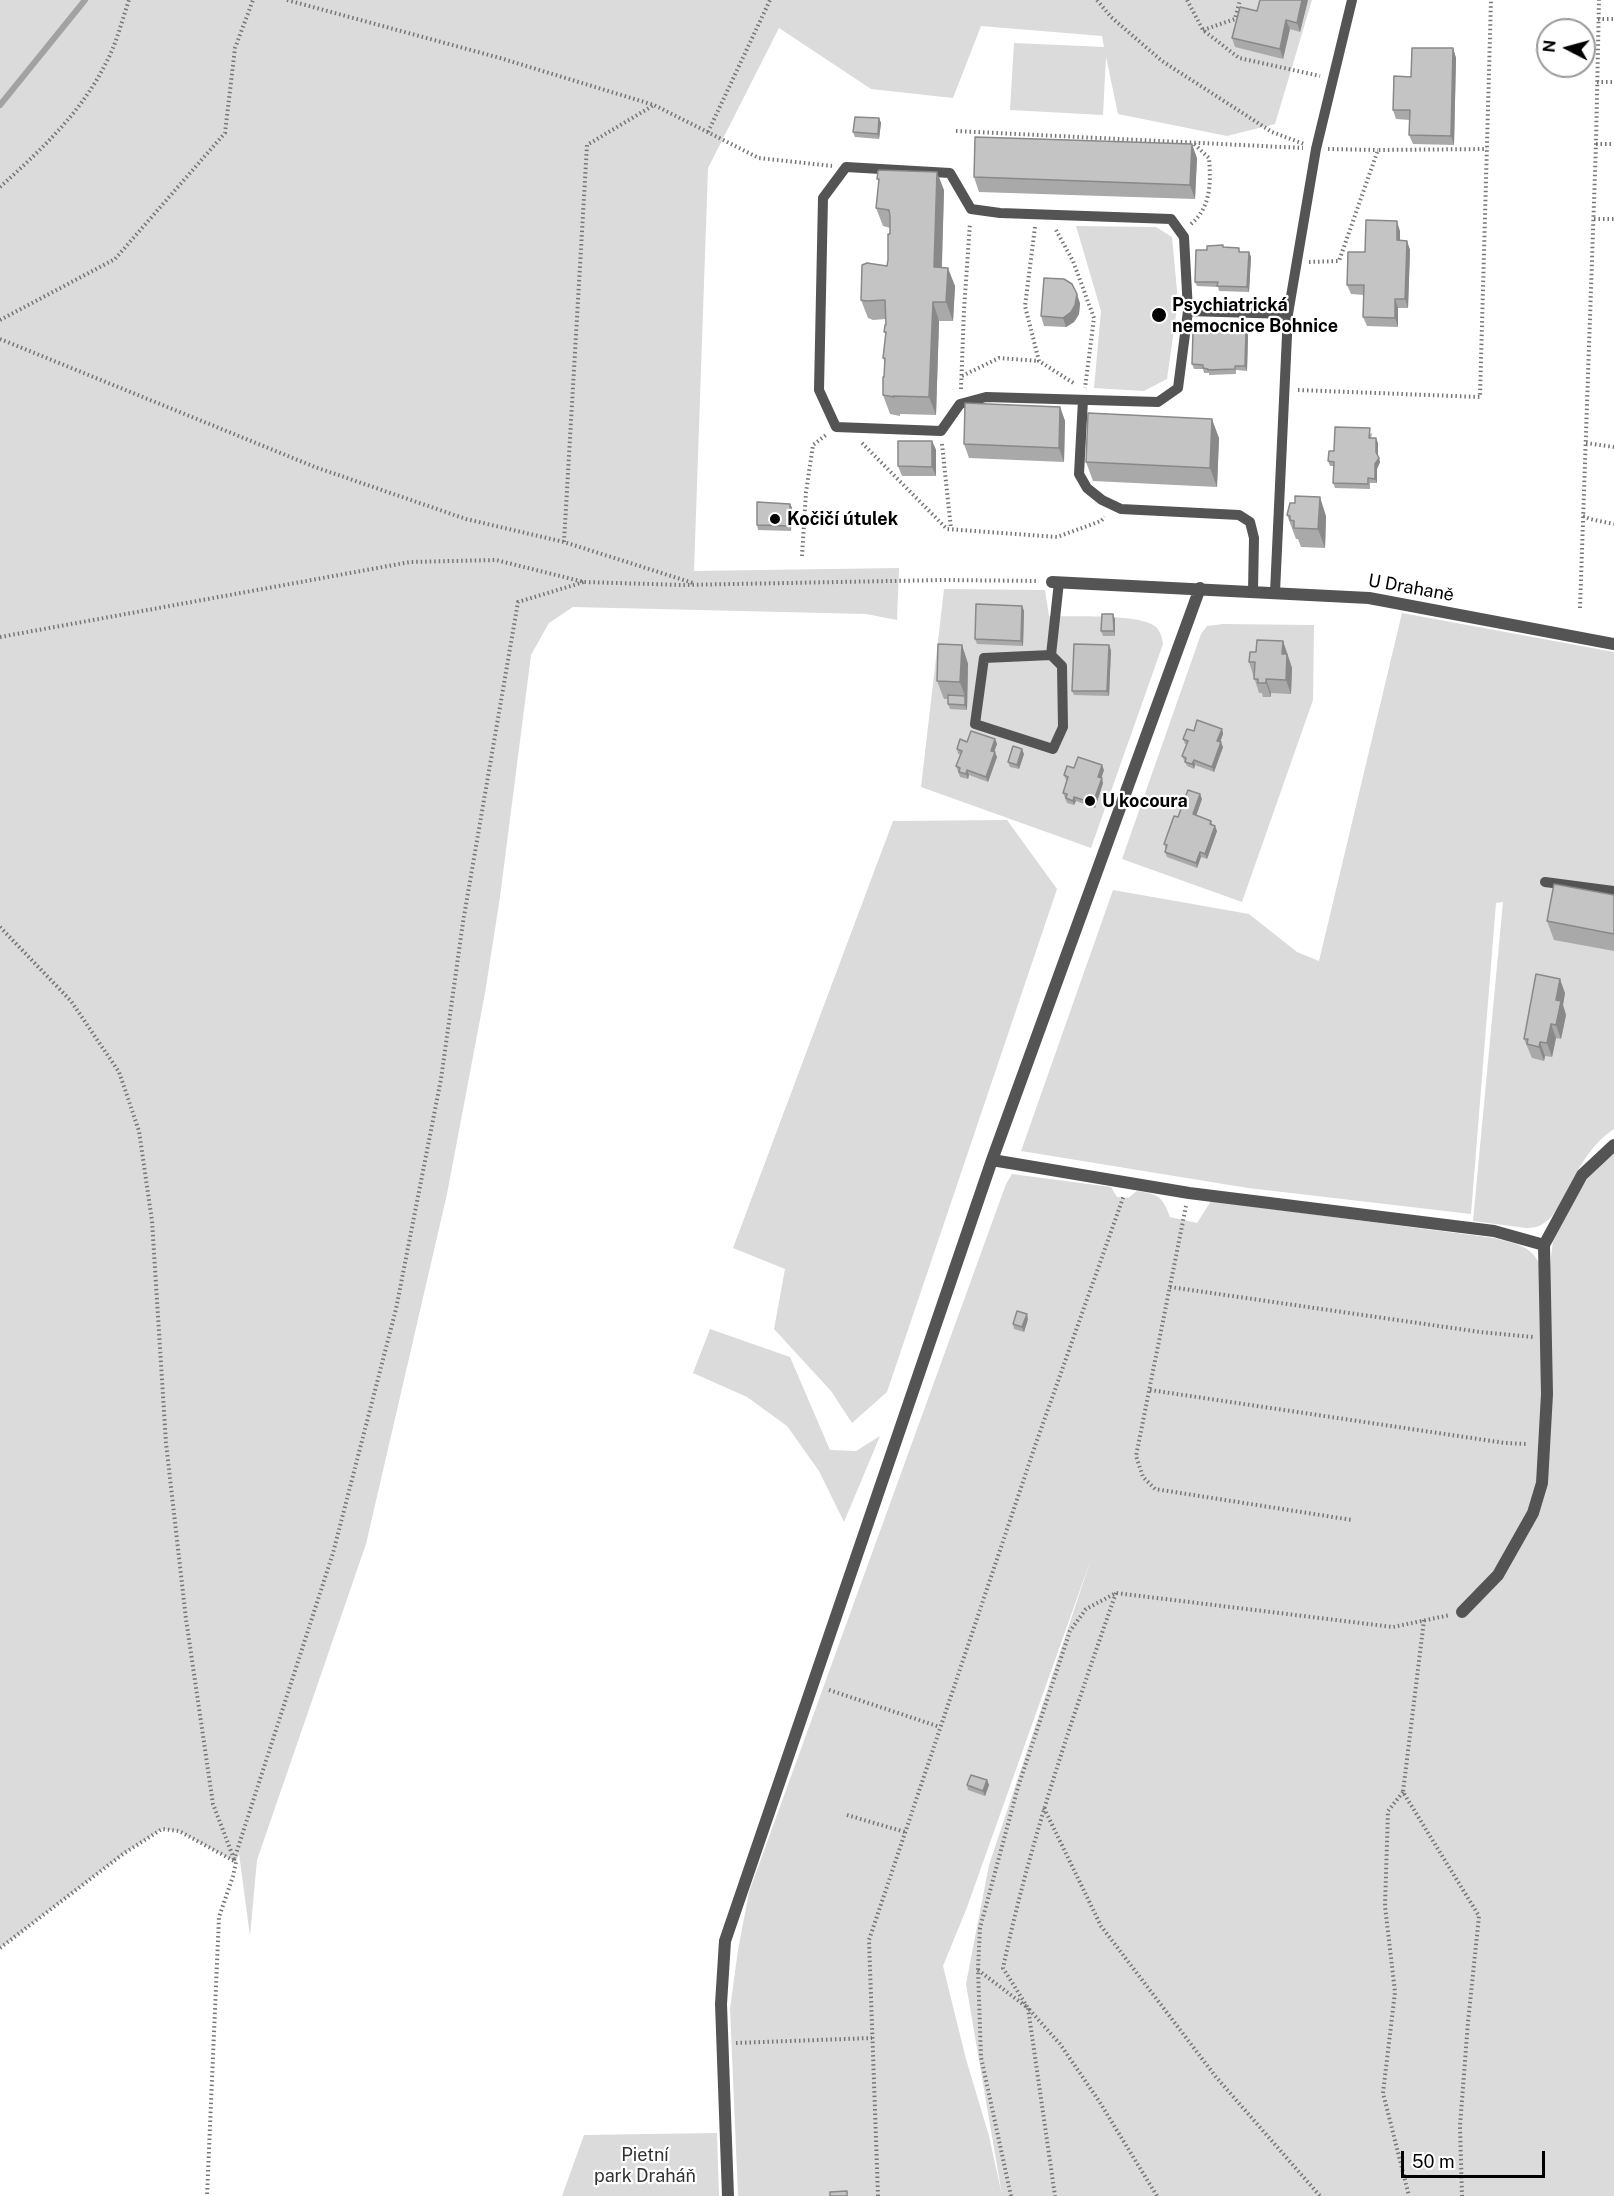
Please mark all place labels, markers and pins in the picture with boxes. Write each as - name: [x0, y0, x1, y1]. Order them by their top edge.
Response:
- place label: Psychiatrická nemocnice Bohnice: [1172, 294, 1338, 336]
- marker: Psychiatrická nemocnice Bohnice: [1150, 306, 1168, 324]
- place label: Kočičí útulek: [787, 508, 898, 530]
- marker: Kočičí útulek: [768, 512, 782, 526]
- place label: U kocoura: [1102, 790, 1188, 812]
- marker: U kocoura: [1083, 794, 1097, 808]

